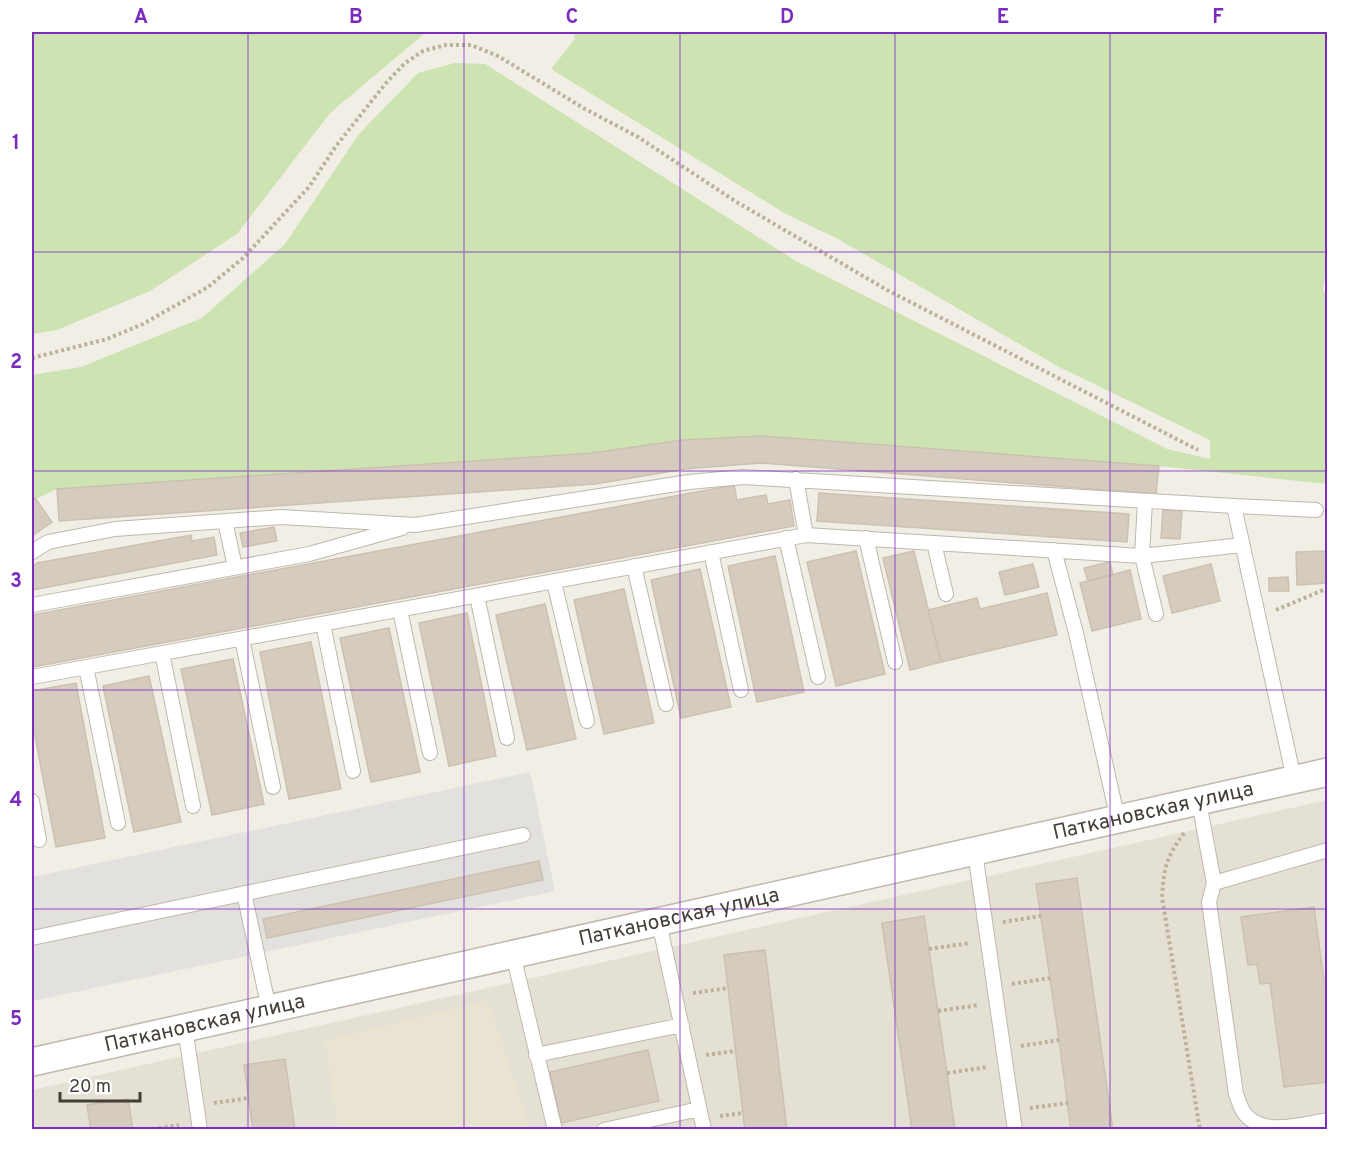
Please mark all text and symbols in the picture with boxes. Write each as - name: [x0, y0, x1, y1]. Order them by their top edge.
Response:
- text: A: [134, 5, 148, 31]
- text: B: [349, 5, 363, 31]
- text: C: [566, 5, 578, 31]
- text: D: [780, 5, 794, 31]
- text: E: [997, 5, 1009, 31]
- text: F: [1212, 5, 1224, 31]
- text: 1: [12, 131, 20, 157]
- text: 2: [10, 350, 22, 376]
- text: 3: [10, 569, 22, 595]
- street label: Паткановская улица: [1050, 776, 1256, 847]
- text: 4: [10, 788, 22, 814]
- street label: Паткановская улица: [576, 882, 782, 953]
- street label: Паткановская улица: [102, 988, 308, 1059]
- text: 5: [10, 1007, 22, 1033]
- scale bar: [60, 1065, 140, 1103]
- text: 20 m: [69, 1076, 111, 1099]

